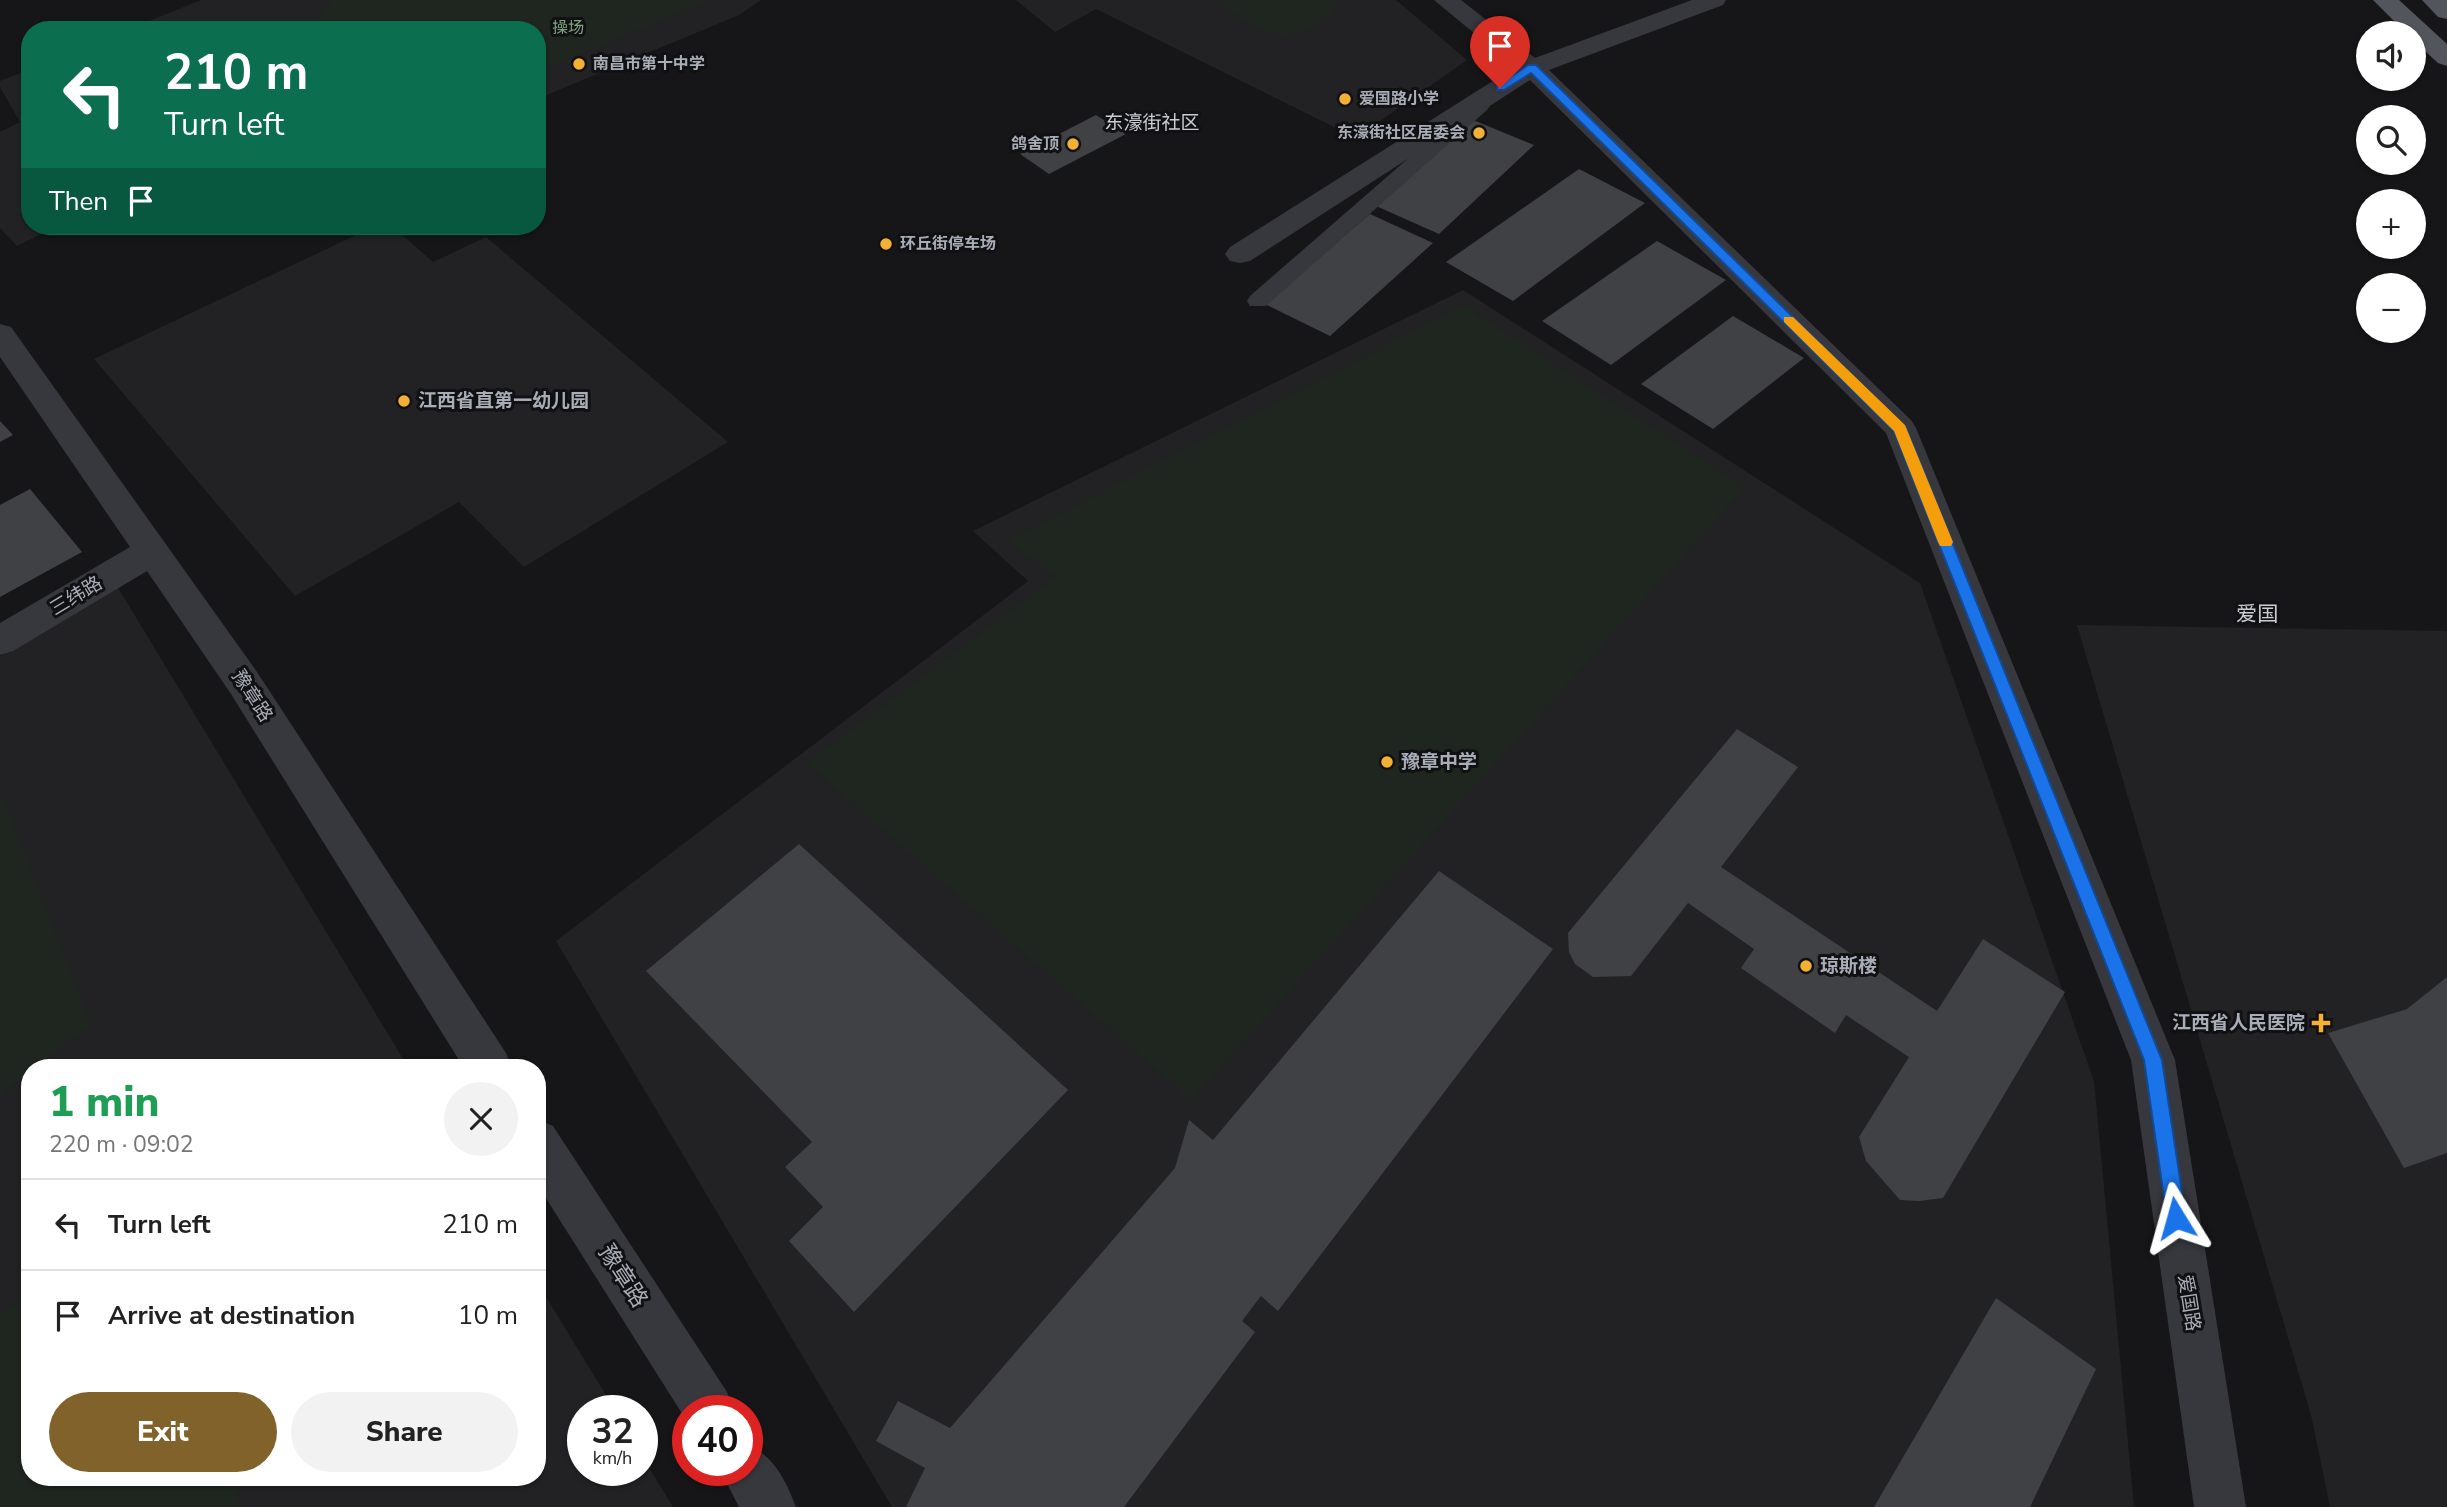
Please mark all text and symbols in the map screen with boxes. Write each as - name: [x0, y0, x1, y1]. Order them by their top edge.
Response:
- pin: [1470, 16, 1530, 88]
- park label: 操场: [552, 17, 584, 39]
- map controls: [2356, 21, 2426, 343]
- button: sound: [2356, 21, 2426, 91]
- icon: arrive: [1481, 27, 1519, 65]
- text: 210 m: [164, 39, 308, 106]
- icon: left: [49, 49, 140, 140]
- place label: 南昌市第十中学: [593, 53, 705, 75]
- marker: 南昌市第十中学: [571, 56, 587, 72]
- place label: 爱国路小学: [1359, 88, 1439, 110]
- marker: 爱国路小学: [1337, 91, 1353, 107]
- text: Turn left: [164, 103, 284, 146]
- button: search: [2356, 105, 2426, 175]
- district label: 东濠街社区: [1104, 110, 1200, 136]
- place label: 东濠街社区居委会: [1337, 122, 1465, 144]
- marker: 东濠街社区居委会: [1471, 125, 1487, 141]
- place label: 鸽舍顶: [1011, 133, 1059, 155]
- marker: 鸽舍顶: [1065, 136, 1081, 152]
- icon: arrive: [122, 182, 160, 220]
- text: Then: [49, 184, 108, 219]
- button: +: [2356, 189, 2426, 259]
- place label: 环丘街停车场: [900, 233, 996, 255]
- marker: 环丘街停车场: [878, 236, 894, 252]
- button: −: [2356, 273, 2426, 343]
- place label: 江西省直第一幼儿园: [418, 388, 589, 414]
- marker: 江西省直第一幼儿园: [396, 393, 412, 409]
- street label: 三纬路: [45, 570, 107, 622]
- district label: 爱国: [2236, 600, 2278, 628]
- street label: 豫章路: [226, 665, 278, 727]
- place label: 豫章中学: [1401, 749, 1477, 775]
- marker: 豫章中学: [1379, 754, 1395, 770]
- place label: 琼斯楼: [1820, 953, 1877, 979]
- marker: 琼斯楼: [1798, 958, 1814, 974]
- place label: 江西省人民医院: [2172, 1010, 2305, 1036]
- marker: 江西省人民医院: [2311, 1013, 2331, 1033]
- text: 1 min: [49, 1074, 159, 1131]
- button: close: [444, 1082, 518, 1156]
- text: 220 m · 09:02: [49, 1129, 194, 1160]
- position arrow: [2139, 1181, 2213, 1255]
- icon: left: [49, 1206, 87, 1244]
- text: Turn left: [108, 1207, 211, 1242]
- text: 210 m: [442, 1207, 518, 1242]
- street label: 豫章路: [591, 1239, 655, 1313]
- street label: 爱国路: [2172, 1273, 2206, 1333]
- icon: arrive: [49, 1297, 87, 1335]
- text: Arrive at destination: [108, 1298, 355, 1333]
- text: 10 m: [458, 1298, 518, 1333]
- button: Exit: [49, 1392, 277, 1472]
- button: Share: [291, 1392, 518, 1472]
- speed limit sign: 40: [672, 1395, 763, 1486]
- text: 32: [591, 1408, 634, 1455]
- text: km/h: [593, 1446, 632, 1470]

